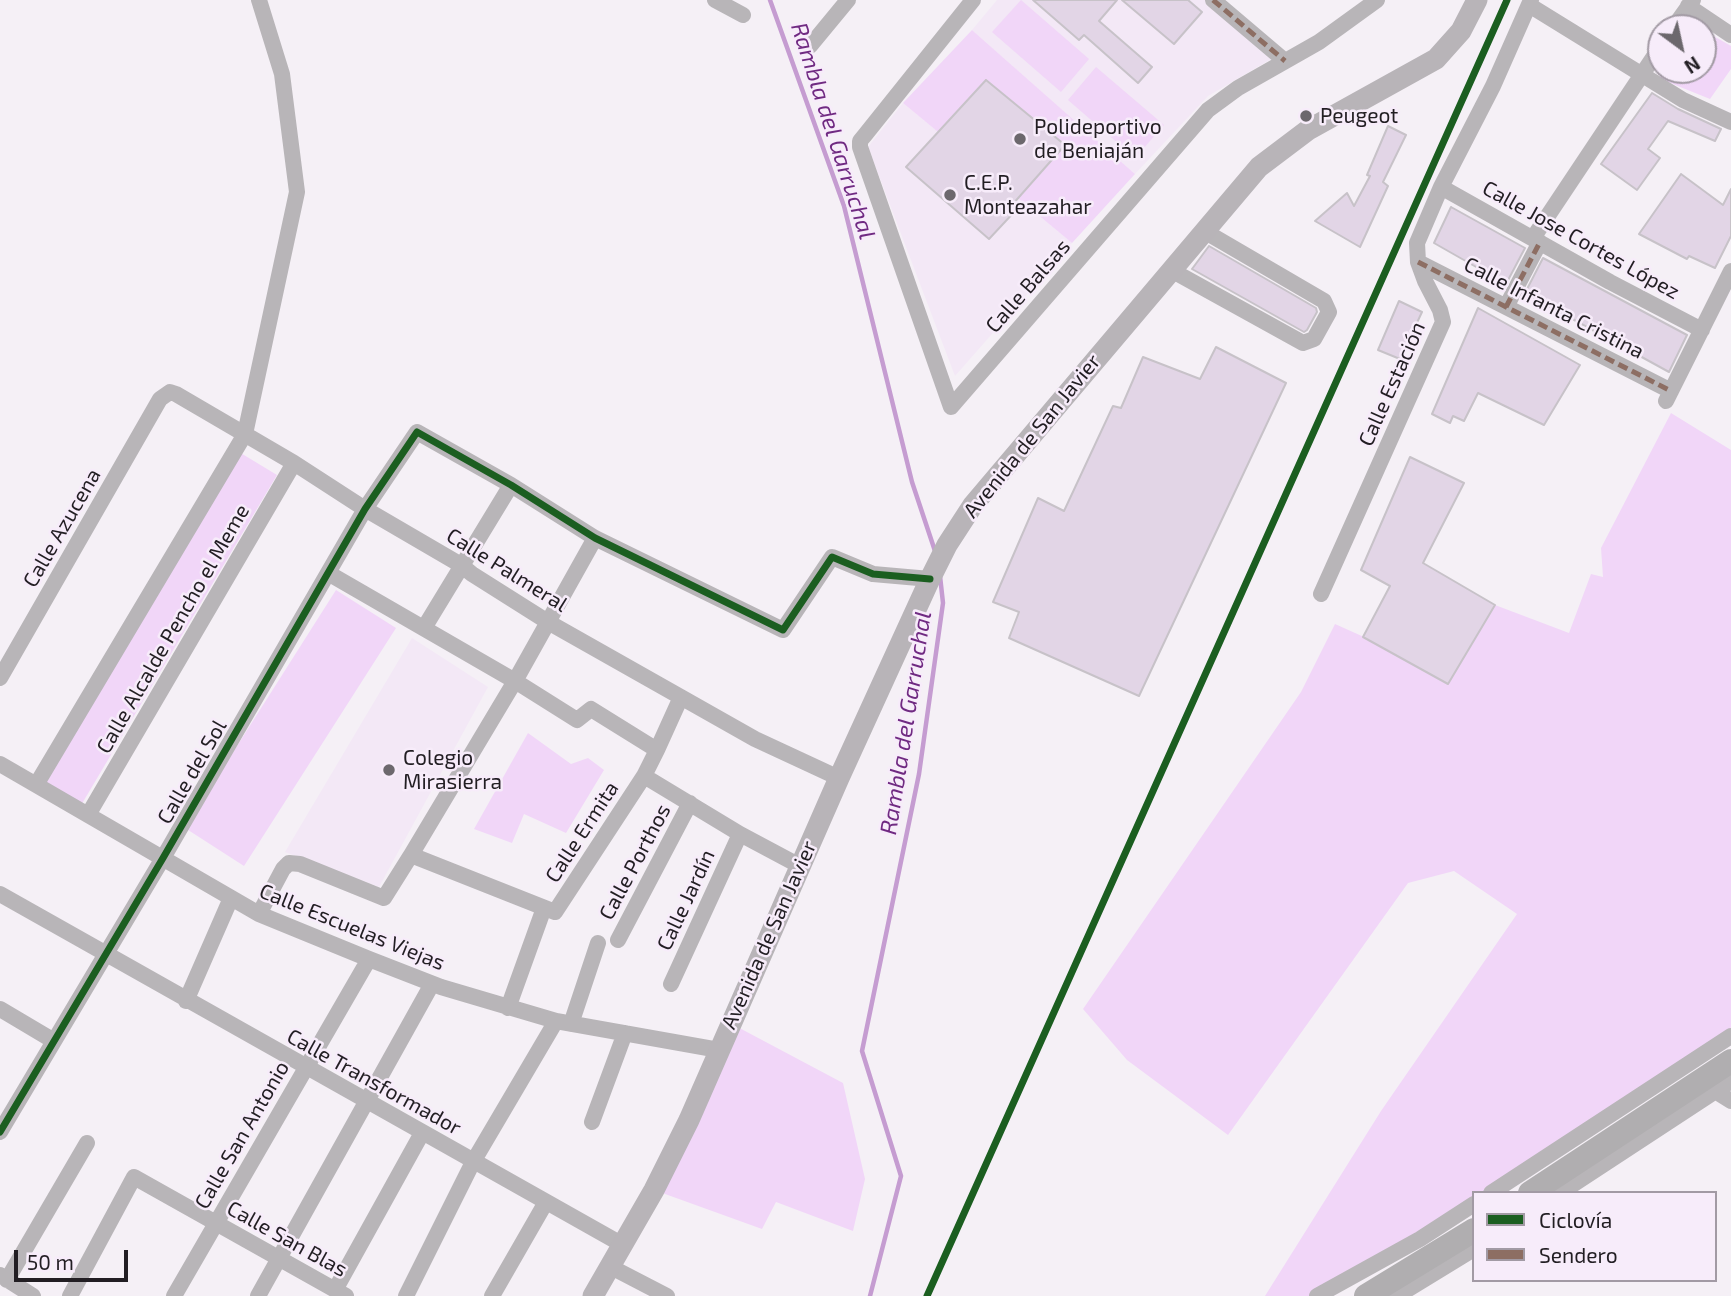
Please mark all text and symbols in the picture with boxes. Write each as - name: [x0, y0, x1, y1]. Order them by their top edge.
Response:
- north arrow: [1647, 14, 1717, 84]
- water label: Rambla del Garruchal: [785, 19, 881, 243]
- text: N: [1681, 52, 1705, 79]
- place label: Peugeot: [1320, 103, 1398, 129]
- marker: Peugeot: [1298, 108, 1314, 124]
- place label: Polideportivo de Beniaján: [1034, 114, 1162, 164]
- marker: Polideportivo de Beniaján: [1012, 131, 1028, 147]
- place label: C.E.P. Monteazahar: [964, 170, 1092, 220]
- street label: Calle Jose Cortes López: [1478, 175, 1684, 305]
- marker: C.E.P. Monteazahar: [942, 187, 958, 203]
- street label: Calle Balsas: [981, 234, 1075, 338]
- street label: Calle Infanta Cristina: [1460, 252, 1648, 364]
- street label: Calle Estación: [1353, 318, 1431, 450]
- street label: Avenida de San Javier: [958, 349, 1106, 523]
- street label: Calle Azucena: [18, 464, 106, 592]
- street label: Calle Alcalde Pencho el Meme: [91, 500, 255, 758]
- street label: Calle Palmeral: [442, 523, 572, 617]
- water label: Rambla del Garruchal: [875, 609, 937, 837]
- street label: Calle del Sol: [152, 715, 232, 829]
- place label: Colegio Mirasierra: [403, 745, 502, 795]
- marker: Colegio Mirasierra: [381, 762, 397, 778]
- street label: Calle Ermita: [540, 777, 624, 887]
- street label: Calle Porthos: [594, 800, 676, 924]
- street label: Avenida de San Javier: [716, 837, 822, 1033]
- street label: Calle Jardín: [652, 846, 720, 954]
- street label: Calle Escuelas Viejas: [256, 878, 448, 976]
- street label: Calle Transformador: [282, 1024, 466, 1140]
- street label: Calle San Antonio: [189, 1057, 295, 1213]
- legend: [1472, 1191, 1717, 1282]
- street label: Calle San Blas: [222, 1196, 352, 1282]
- text: Ciclovía: [1539, 1207, 1612, 1232]
- scale bar: [18, 1236, 131, 1280]
- text: Sendero: [1539, 1242, 1618, 1267]
- text: 50 m: [27, 1249, 74, 1274]

